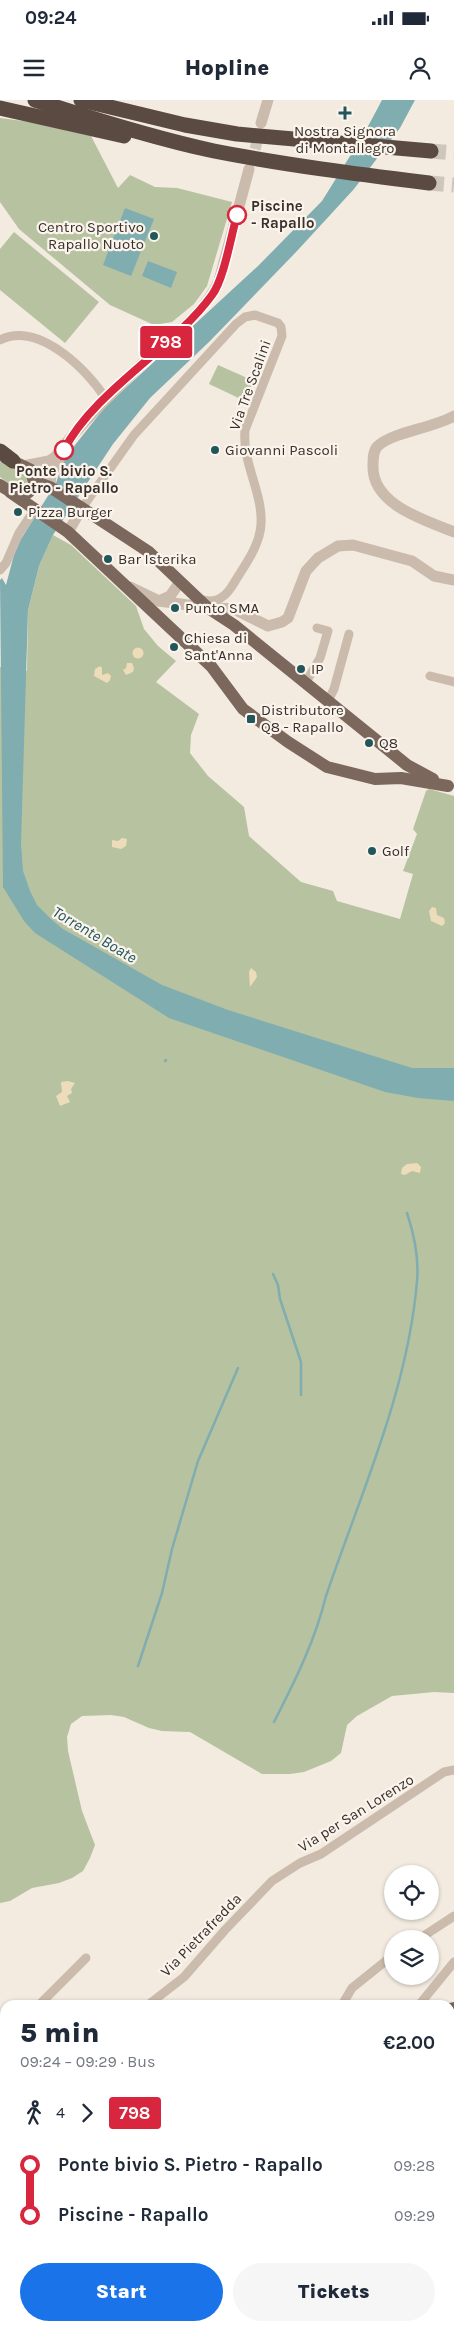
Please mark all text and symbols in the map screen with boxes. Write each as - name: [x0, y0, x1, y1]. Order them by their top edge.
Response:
- text: 09:24: [25, 7, 77, 29]
- icon: menu: [20, 54, 48, 82]
- icon: person: [406, 54, 434, 82]
- text: Hopline: [185, 55, 269, 81]
- marker: Nostra Signora di Montallegro: [338, 106, 352, 120]
- place label: Nostra Signora di Montallegro: [294, 122, 396, 157]
- place label: Piscine - Rapallo: [251, 197, 314, 232]
- marker: Piscine - Rapallo: [227, 205, 247, 225]
- place label: Centro Sportivo Rapallo Nuoto: [38, 218, 144, 253]
- marker: Centro Sportivo Rapallo Nuoto: [148, 230, 160, 242]
- line badge: 798: [137, 326, 195, 358]
- text: 798: [150, 331, 182, 353]
- street label: Via Tre Scalini: [225, 337, 275, 433]
- marker: Ponte bivio S. Pietro - Rapallo: [54, 440, 74, 460]
- place label: Giovanni Pascoli: [225, 441, 338, 459]
- marker: Giovanni Pascoli: [209, 444, 221, 456]
- place label: Ponte bivio S. Pietro - Rapallo: [9, 462, 119, 497]
- place label: Pizza Burger: [28, 503, 113, 521]
- marker: Pizza Burger: [12, 506, 24, 518]
- place label: Bar Isterika: [118, 550, 197, 568]
- marker: Bar Isterika: [102, 553, 114, 565]
- place label: Punto SMA: [185, 599, 260, 617]
- marker: Punto SMA: [169, 602, 181, 614]
- place label: Chiesa di Sant'Anna: [184, 629, 253, 664]
- marker: Chiesa di Sant'Anna: [168, 641, 180, 653]
- place label: IP: [311, 660, 324, 678]
- marker: IP: [295, 663, 307, 675]
- place label: Distributore Q8 - Rapallo: [261, 701, 344, 736]
- marker: Distributore Q8 - Rapallo: [245, 713, 257, 725]
- place label: Q8: [379, 734, 398, 752]
- marker: Q8: [363, 737, 375, 749]
- place label: Golf: [382, 842, 410, 860]
- marker: Golf: [366, 845, 378, 857]
- water label: Torrente Boate: [49, 902, 141, 967]
- street label: Via per San Lorenzo: [295, 1770, 417, 1856]
- map controls: [384, 1865, 439, 1985]
- button: locate: [384, 1865, 439, 1920]
- street label: Via Pietrafredda: [157, 1890, 245, 1980]
- button: layers: [384, 1930, 439, 1985]
- text: 5 min: [20, 2016, 99, 2049]
- text: €2.00: [383, 2032, 435, 2054]
- text: 09:24 – 09:29 · Bus: [20, 2052, 155, 2071]
- icon: walk: [20, 2099, 48, 2127]
- icon: forward: [73, 2099, 101, 2127]
- text: 798: [119, 2102, 151, 2124]
- text: 4: [56, 2103, 65, 2122]
- text: Ponte bivio S. Pietro - Rapallo: [58, 2154, 323, 2176]
- text: 09:28: [393, 2156, 435, 2175]
- text: Piscine - Rapallo: [58, 2204, 209, 2226]
- text: 09:29: [394, 2206, 435, 2225]
- button: Start: [20, 2263, 223, 2321]
- button: Tickets: [233, 2263, 435, 2321]

